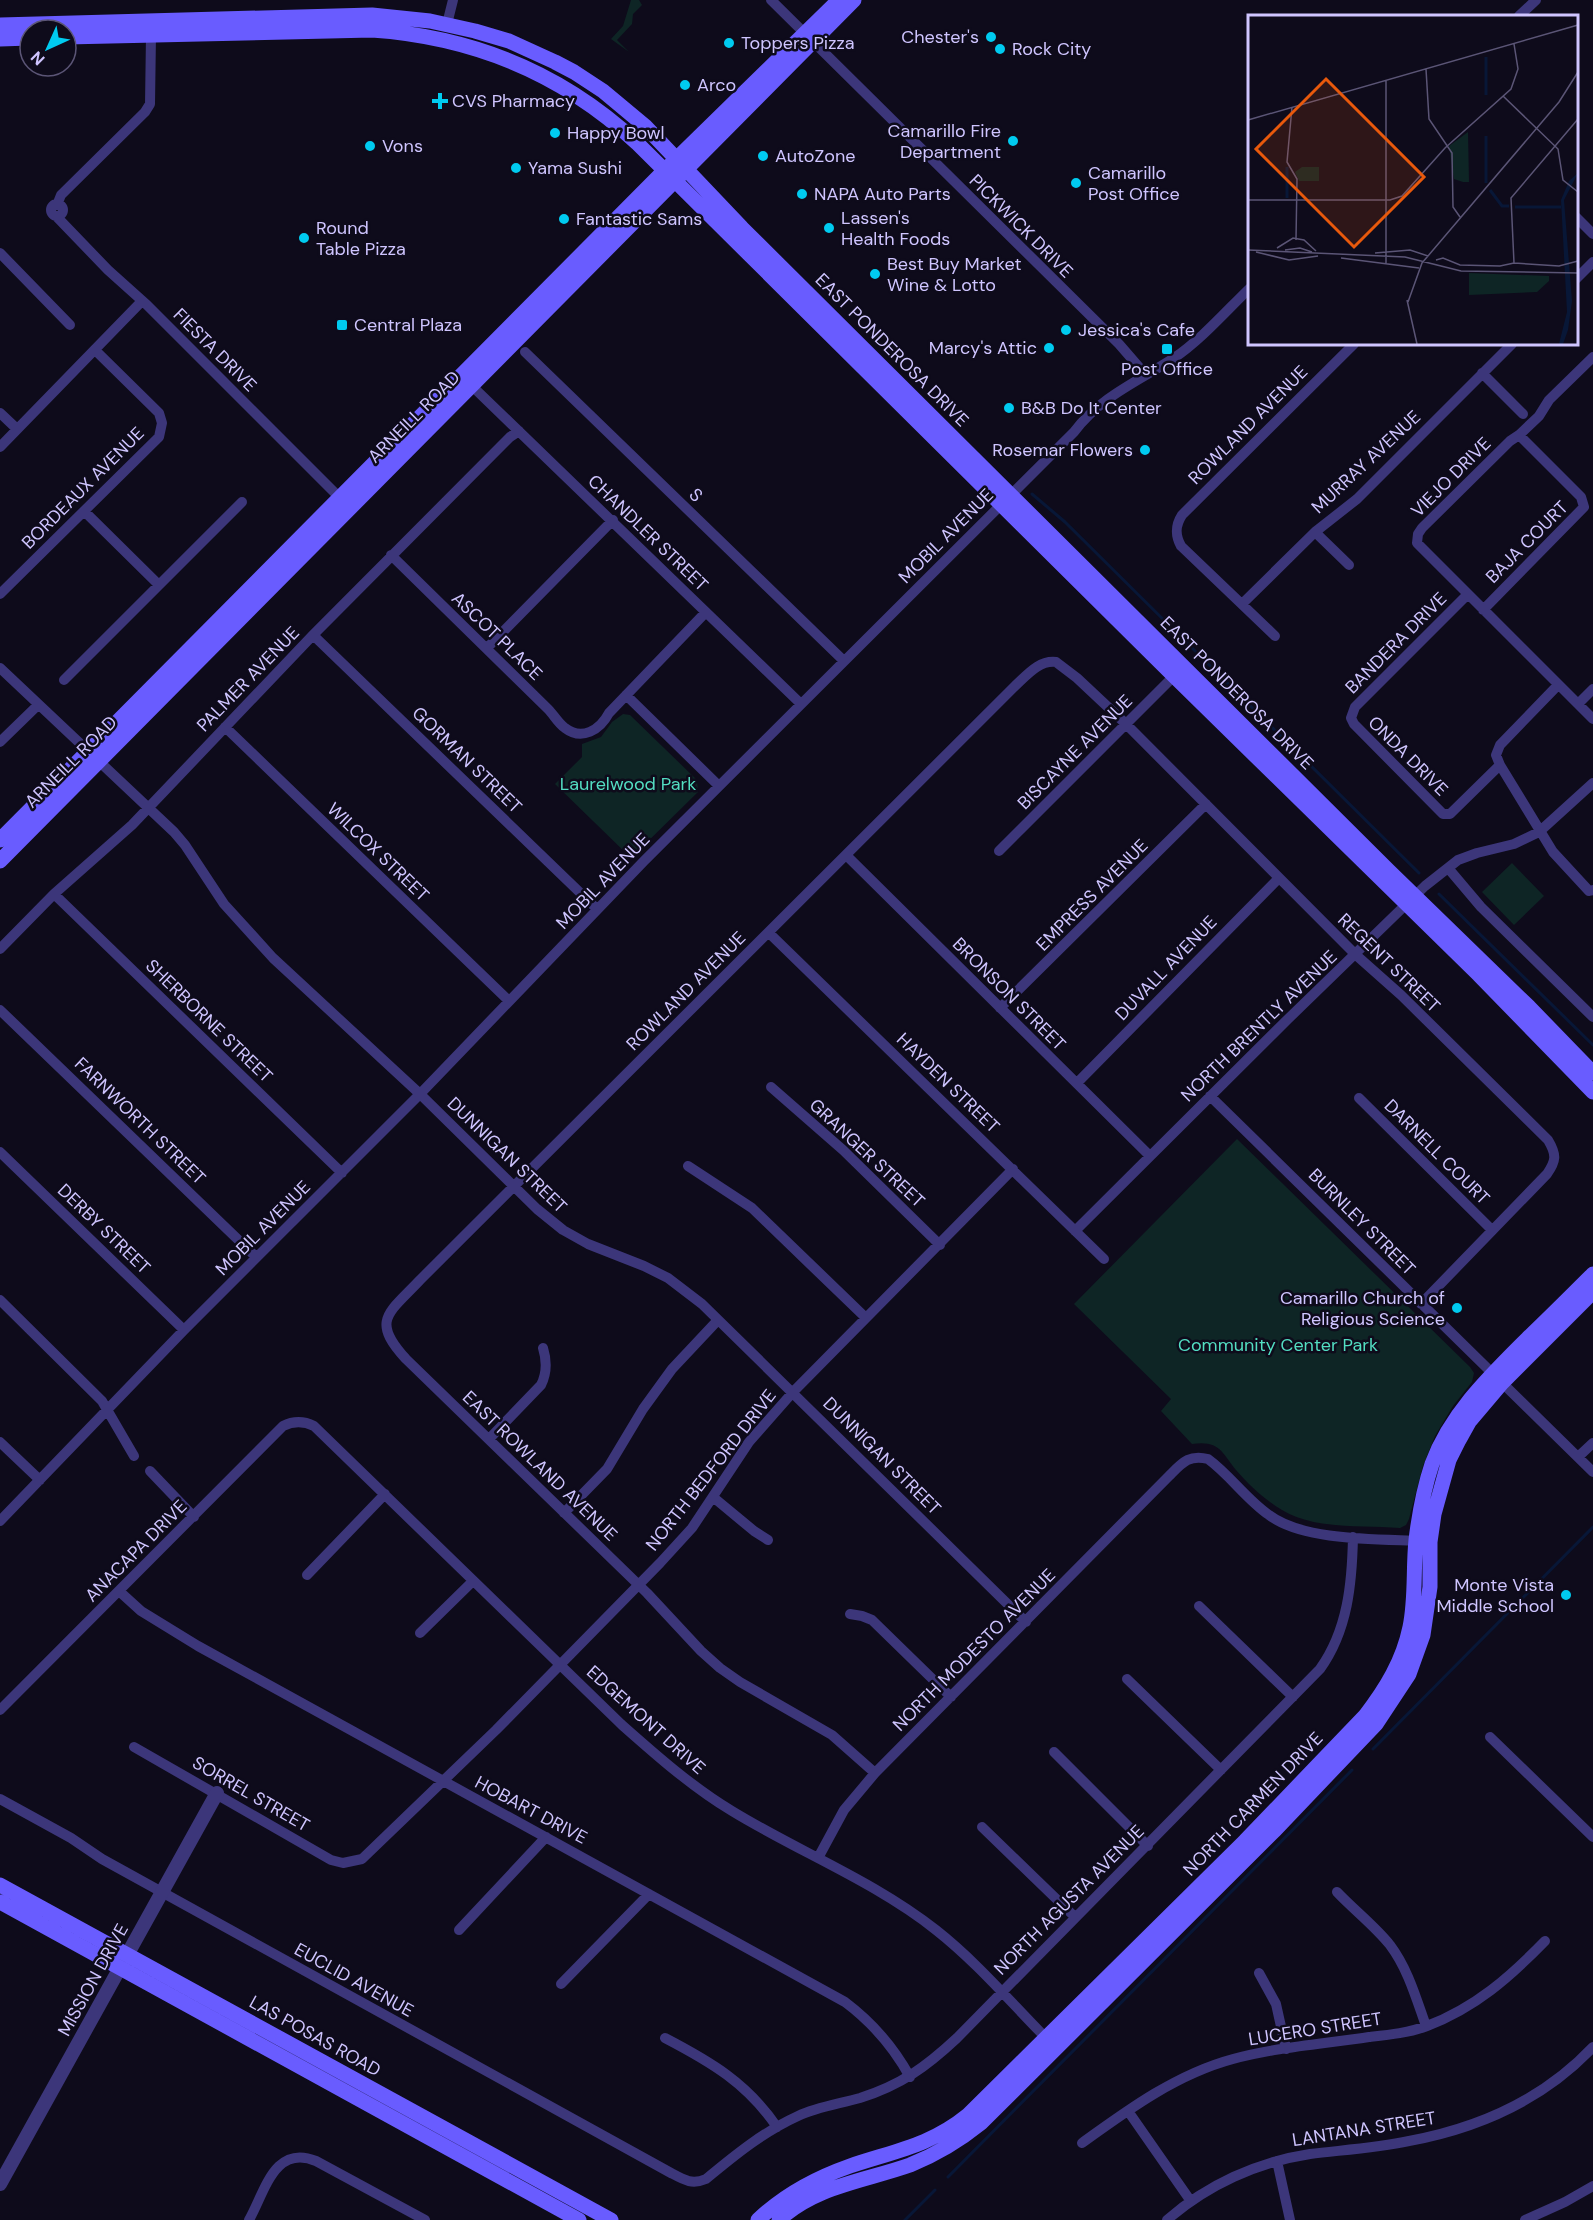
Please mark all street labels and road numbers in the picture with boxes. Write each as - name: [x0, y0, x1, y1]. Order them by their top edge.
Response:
- street label: PICKWICK DRIVE: [964, 169, 1078, 283]
- street label: EAST PONDEROSA DRIVE: [810, 268, 974, 432]
- street label: FIESTA DRIVE: [168, 303, 262, 397]
- street label: ROWLAND AVENUE: [1183, 360, 1313, 490]
- street label: ARNEILL ROAD: [363, 366, 465, 468]
- street label: MURRAY AVENUE: [1306, 405, 1426, 519]
- street label: BORDEAUX AVENUE: [17, 422, 149, 554]
- street label: VIEJO DRIVE: [1406, 432, 1496, 522]
- street label: CHANDLER STREET: [583, 469, 713, 597]
- street label: S: [684, 483, 708, 507]
- street label: MOBIL AVENUE: [893, 483, 999, 589]
- street label: BAJA COURT: [1481, 496, 1573, 588]
- street label: ASCOT PLACE: [446, 586, 548, 686]
- street label: BANDERA DRIVE: [1340, 587, 1452, 699]
- street label: EAST PONDEROSA DRIVE: [1155, 611, 1319, 775]
- street label: PALMER AVENUE: [191, 621, 305, 737]
- street label: BISCAYNE AVENUE: [1012, 689, 1138, 815]
- street label: GORMAN STREET: [407, 701, 527, 819]
- street label: ARNEILL ROAD: [20, 711, 122, 813]
- street label: ONDA DRIVE: [1363, 711, 1453, 801]
- street label: WILCOX STREET: [322, 797, 434, 907]
- street label: MOBIL AVENUE: [551, 828, 655, 934]
- street label: EMPRESS AVENUE: [1031, 834, 1153, 956]
- street label: REGENT STREET: [1333, 908, 1445, 1018]
- street label: DUVALL AVENUE: [1110, 910, 1222, 1026]
- street label: ROWLAND AVENUE: [621, 926, 751, 1056]
- street label: BRONSON STREET: [947, 932, 1071, 1056]
- street label: NORTH BRENTLY AVENUE: [1176, 945, 1342, 1107]
- street label: SHERBORNE STREET: [140, 954, 278, 1088]
- street label: HAYDEN STREET: [891, 1028, 1005, 1138]
- street label: FARNWORTH STREET: [69, 1052, 211, 1190]
- street label: DUNNIGAN STREET: [442, 1092, 572, 1218]
- street label: GRANGER STREET: [804, 1093, 930, 1213]
- street label: DARNELL COURT: [1379, 1094, 1495, 1210]
- street label: BURNLEY STREET: [1303, 1163, 1421, 1281]
- street label: MOBIL AVENUE: [210, 1175, 316, 1281]
- street label: DERBY STREET: [52, 1179, 156, 1279]
- street label: NORTH BEDFORD DRIVE: [640, 1384, 782, 1556]
- street label: EAST ROWLAND AVENUE: [457, 1386, 623, 1546]
- street label: DUNNIGAN STREET: [818, 1392, 946, 1520]
- street label: ANACAPA DRIVE: [80, 1495, 192, 1607]
- street label: NORTH MODESTO AVENUE: [887, 1563, 1061, 1737]
- street label: EDGEMONT DRIVE: [581, 1660, 711, 1780]
- street label: NORTH CARMEN DRIVE: [1178, 1727, 1328, 1881]
- street label: SORREL STREET: [188, 1751, 314, 1837]
- street label: HOBART DRIVE: [471, 1770, 591, 1850]
- street label: NORTH AGUSTA AVENUE: [989, 1820, 1149, 1980]
- street label: MISSION DRIVE: [52, 1919, 134, 2041]
- street label: EUCLID AVENUE: [290, 1937, 418, 2023]
- street label: LAS POSAS ROAD: [245, 1990, 385, 2082]
- street label: LUCERO STREET: [1247, 2007, 1383, 2051]
- street label: LANTANA STREET: [1290, 2106, 1438, 2152]

